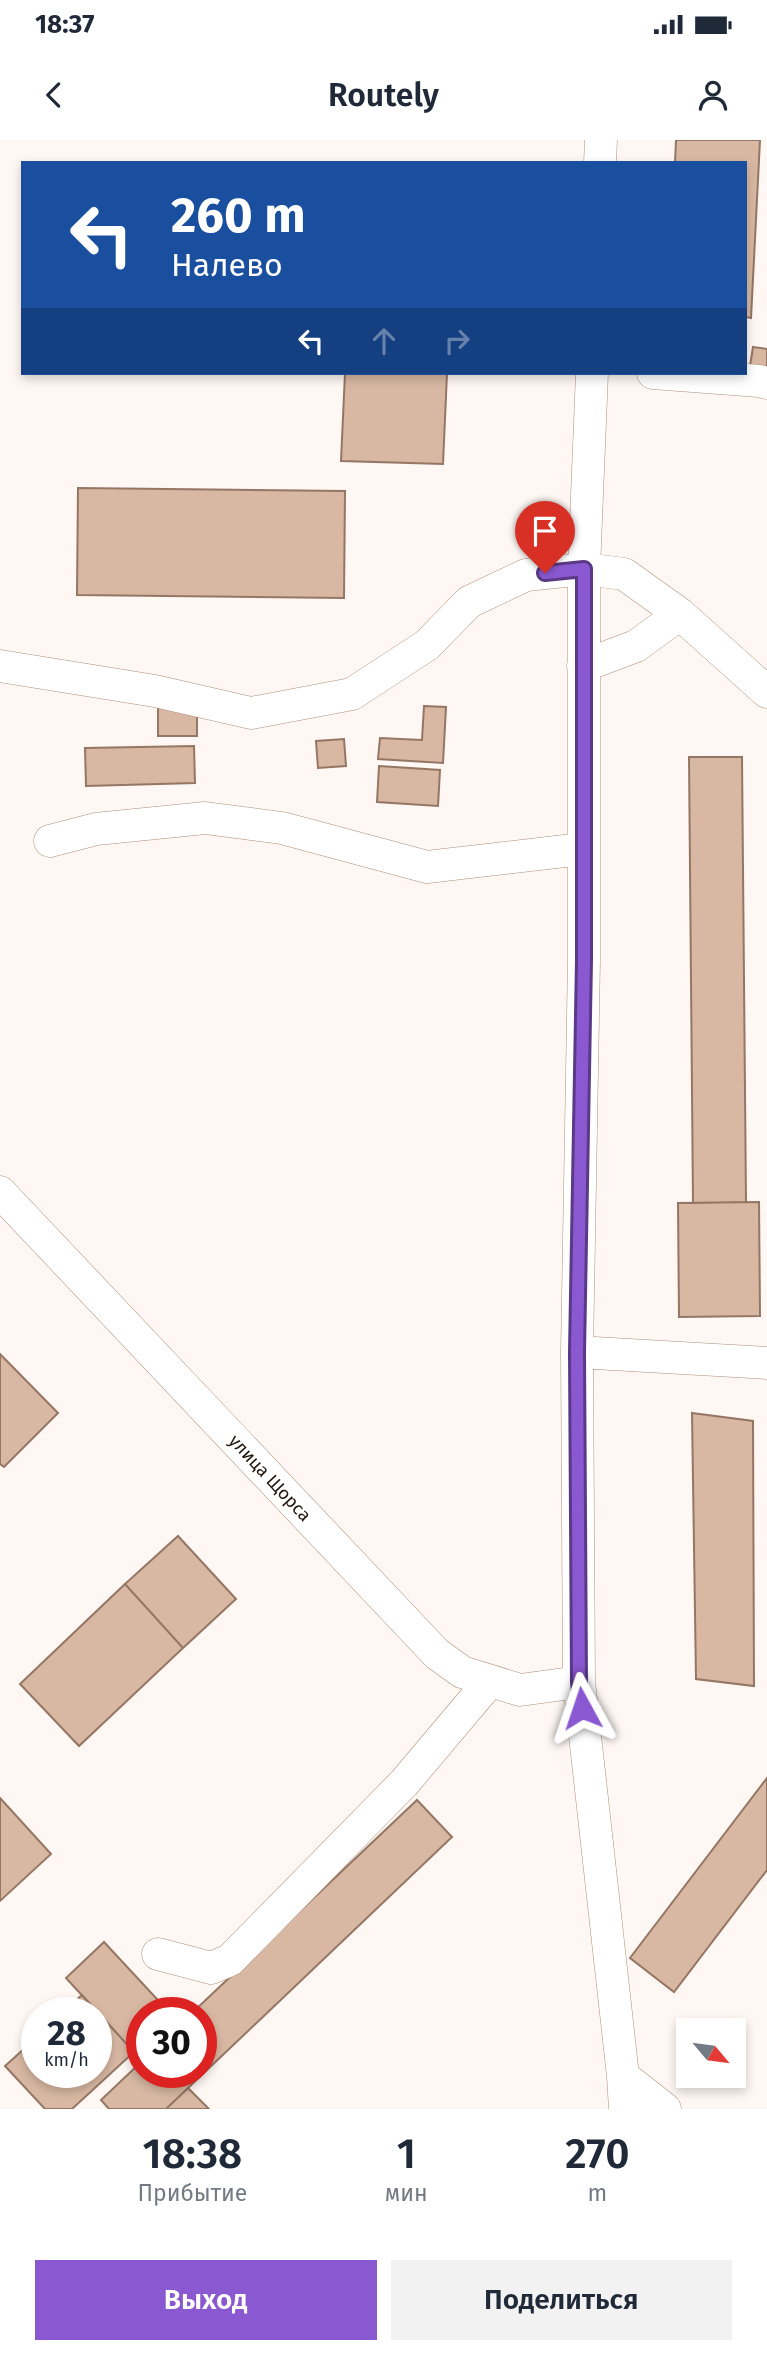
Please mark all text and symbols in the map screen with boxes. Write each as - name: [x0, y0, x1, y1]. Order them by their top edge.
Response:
- text: 18:37: [35, 9, 94, 40]
- icon: back: [35, 76, 73, 114]
- text: Routely: [328, 76, 439, 114]
- icon: person: [694, 76, 732, 114]
- text: 260 m: [171, 186, 306, 245]
- icon: left: [56, 189, 147, 280]
- text: Налево: [171, 246, 283, 284]
- icon: left: [292, 322, 330, 360]
- icon: ahead: [365, 322, 403, 360]
- icon: right: [438, 322, 476, 360]
- pin: [515, 501, 575, 573]
- icon: arrive: [526, 512, 564, 550]
- street label: улица Щорса: [224, 1430, 316, 1526]
- position arrow: [545, 1671, 619, 1745]
- speed limit sign: 30: [126, 1997, 217, 2088]
- text: 28: [47, 2012, 86, 2054]
- north arrow: [676, 2018, 746, 2088]
- map controls: [676, 2018, 746, 2088]
- text: km/h: [44, 2049, 89, 2071]
- text: 18:38: [143, 2129, 242, 2179]
- text: 1: [397, 2129, 416, 2179]
- text: 270: [565, 2129, 630, 2179]
- text: Прибытие: [137, 2179, 247, 2207]
- text: мин: [385, 2179, 428, 2207]
- text: m: [587, 2179, 607, 2207]
- button: Выход: [35, 2260, 377, 2340]
- button: Поделиться: [391, 2260, 732, 2340]

